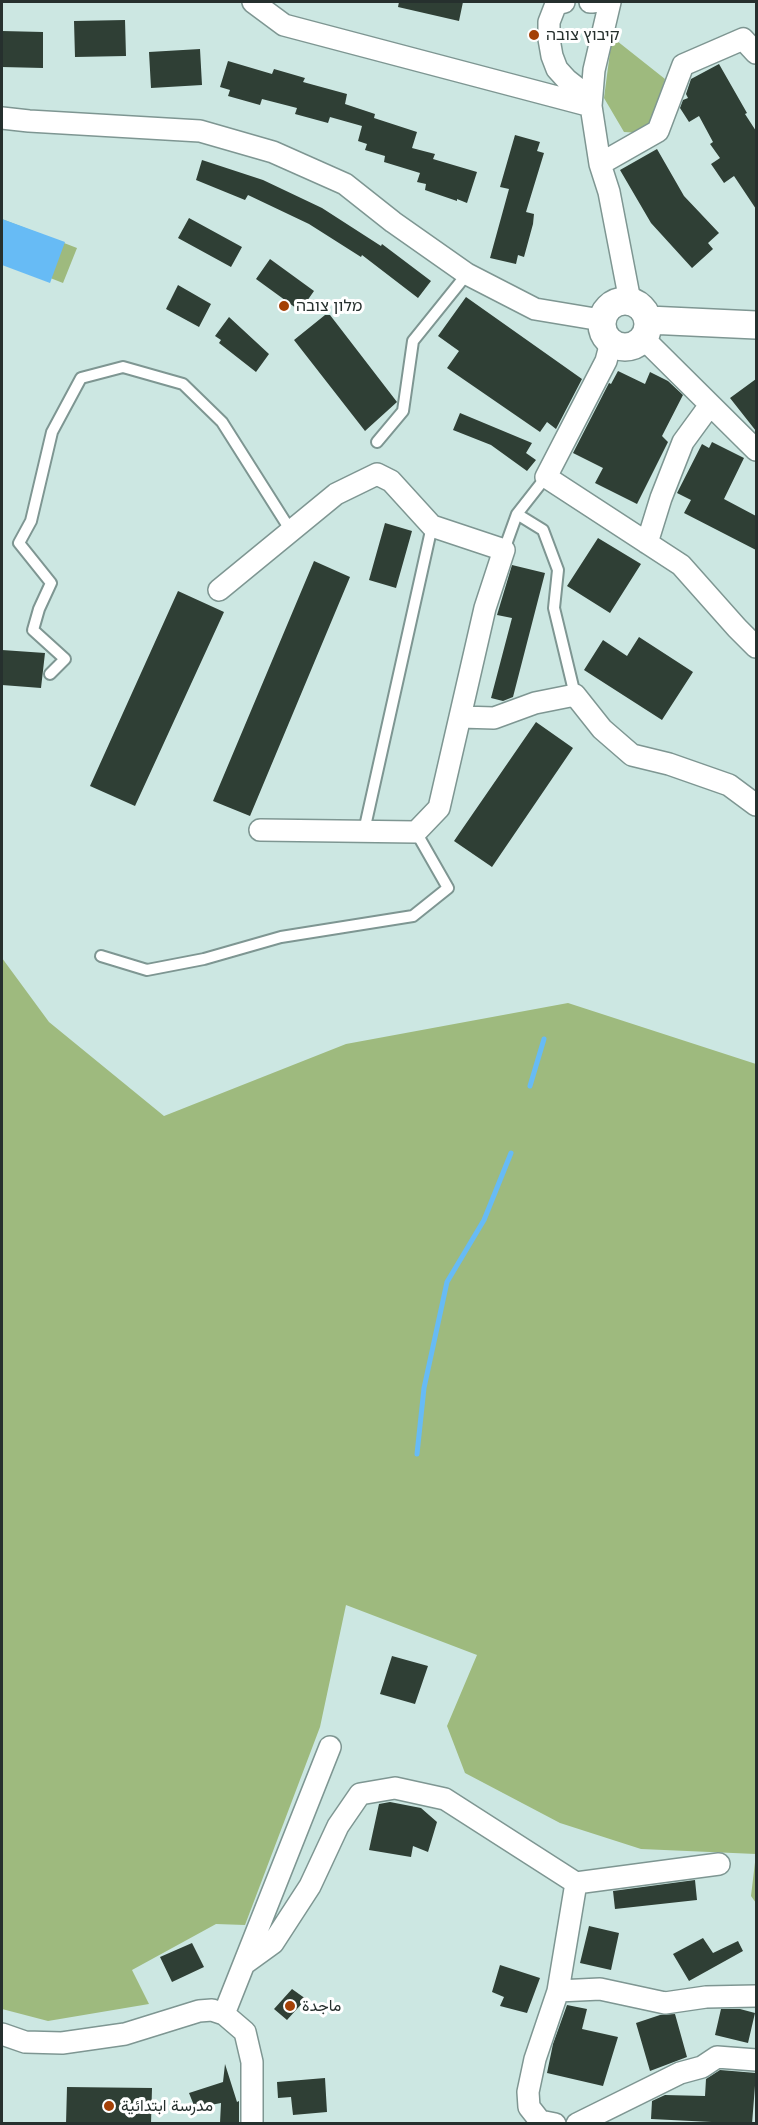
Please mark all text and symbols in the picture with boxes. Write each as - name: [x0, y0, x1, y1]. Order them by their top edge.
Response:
- place label: קיבוץ צובה: [546, 25, 619, 45]
- marker: קיבוץ צובה: [527, 28, 541, 42]
- place label: מלון צובה: [296, 296, 362, 316]
- marker: מלון צובה: [277, 299, 291, 313]
- place label: ماجدة: [302, 1996, 341, 2016]
- marker: ماجدة: [283, 1999, 297, 2013]
- place label: مدرسة ابتدائية: [121, 2096, 213, 2116]
- marker: مدرسة ابتدائية: [102, 2099, 116, 2113]

